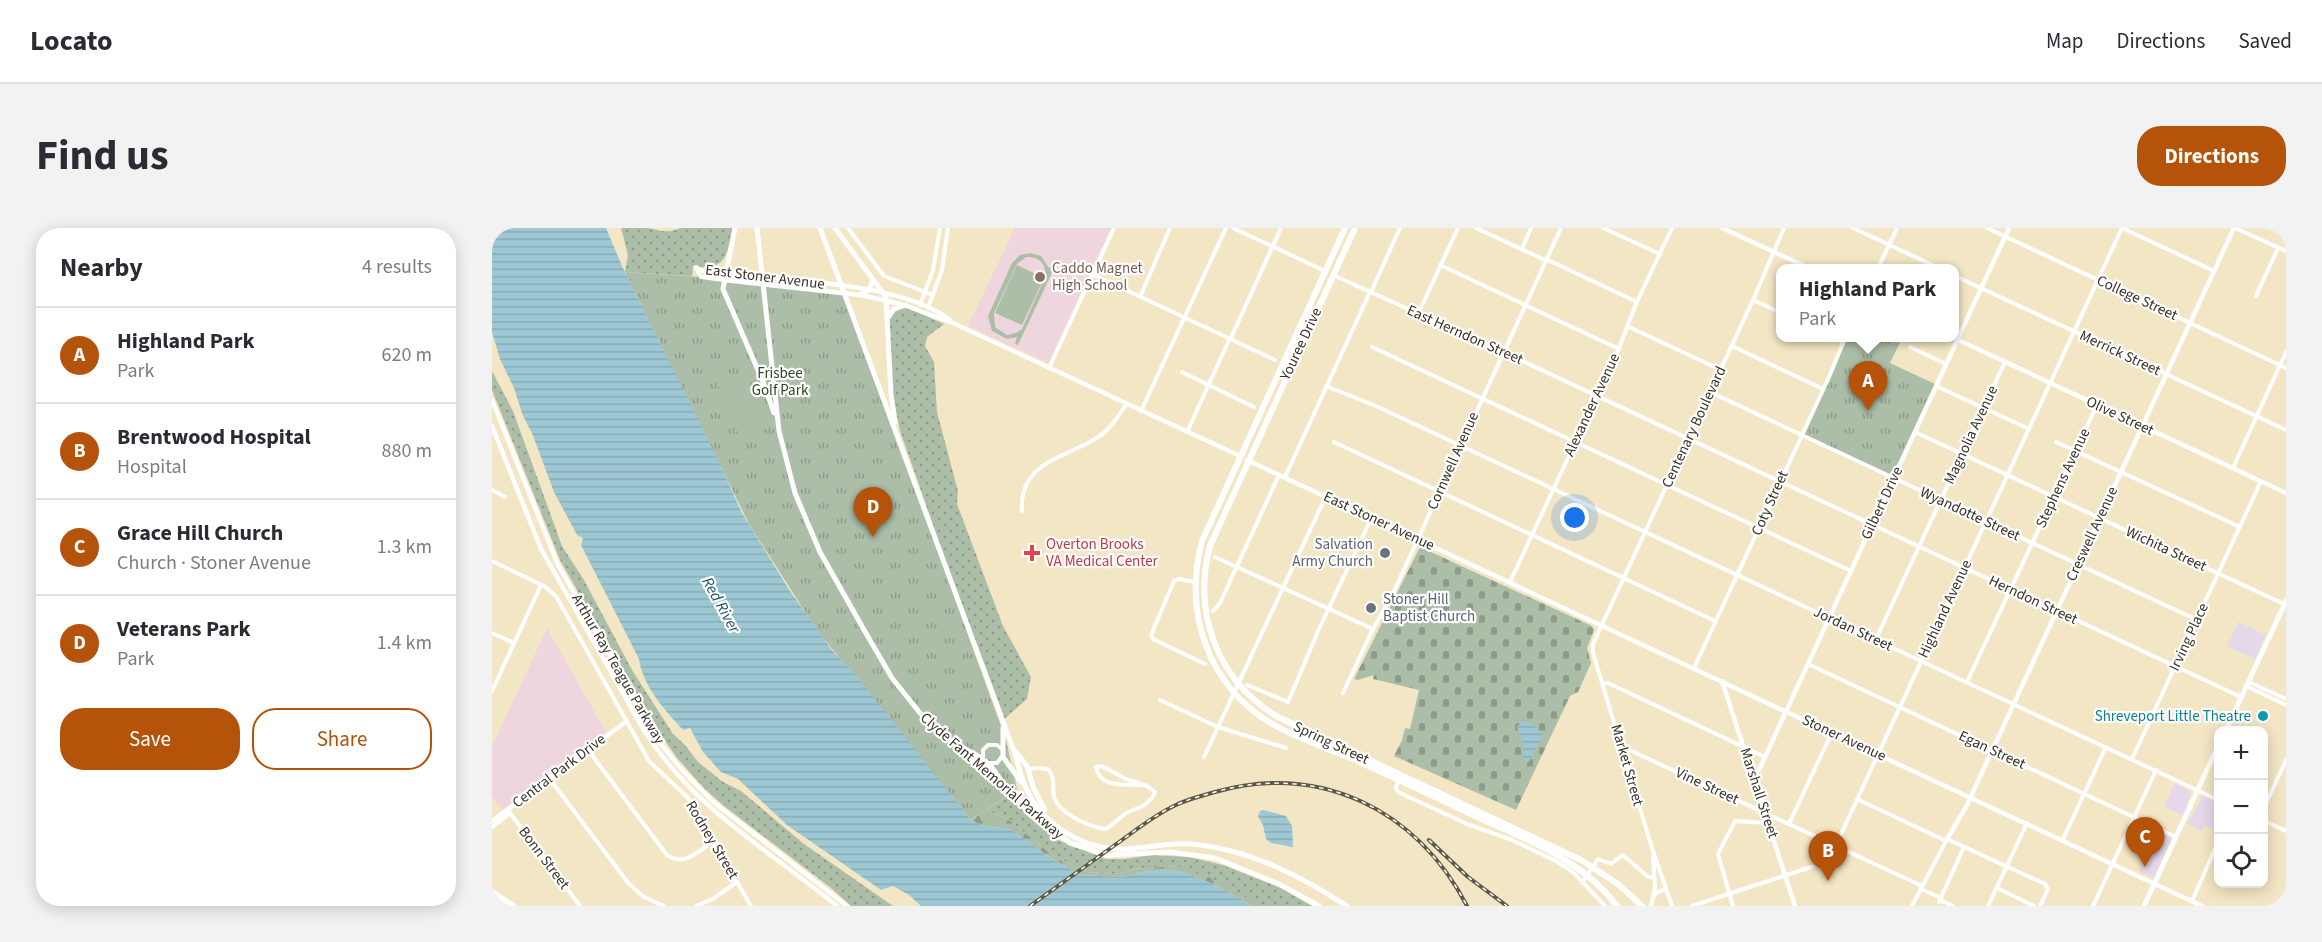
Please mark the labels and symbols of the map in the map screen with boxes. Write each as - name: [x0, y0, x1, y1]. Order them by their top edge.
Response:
- place label: Caddo Magnet High School: [1052, 258, 1143, 296]
- street label: East Stoner Avenue: [704, 259, 826, 295]
- marker: Caddo Magnet High School: [1033, 270, 1047, 284]
- street label: College Street: [2093, 270, 2181, 326]
- street label: East Herndon Street: [1403, 300, 1527, 370]
- street label: Youree Drive: [1275, 304, 1327, 385]
- street label: Merrick Street: [2076, 325, 2164, 381]
- street label: Alexander Avenue: [1559, 350, 1625, 460]
- pin: A: [1848, 362, 1888, 411]
- park label: Frisbee Golf Park: [752, 363, 809, 401]
- street label: Centenary Boulevard: [1657, 363, 1731, 491]
- street label: Magnolia Avenue: [1939, 382, 2003, 488]
- street label: Olive Street: [2083, 391, 2157, 441]
- street label: Cornwell Avenue: [1422, 409, 1484, 513]
- street label: Stephens Avenue: [2031, 425, 2095, 531]
- street label: Gilbert Drive: [1856, 463, 1908, 543]
- street label: Coty Street: [1746, 467, 1794, 539]
- street label: Wyandotte Street: [1917, 482, 2023, 546]
- street label: Creswell Avenue: [2061, 483, 2123, 585]
- street label: East Stoner Avenue: [1320, 486, 1438, 556]
- pin: D: [854, 488, 892, 537]
- your location: [1560, 503, 1589, 532]
- street label: Wichita Street: [2122, 521, 2210, 577]
- place label: Overton Brooks VA Medical Center: [1046, 534, 1159, 572]
- place label: Salvation Army Church: [1292, 534, 1373, 572]
- marker: Overton Brooks VA Medical Center: [1023, 544, 1041, 562]
- marker: Salvation Army Church: [1378, 546, 1392, 560]
- street label: Highland Avenue: [1913, 556, 1977, 662]
- street label: Herndon Street: [1985, 570, 2081, 630]
- water label: Red River: [697, 573, 746, 638]
- place label: Stoner Hill Baptist Church: [1383, 589, 1475, 627]
- street label: Arthur Ray Teague Parkway: [566, 590, 670, 748]
- street label: Irving Place: [2164, 600, 2214, 674]
- marker: Stoner Hill Baptist Church: [1364, 601, 1378, 615]
- street label: Jordan Street: [1810, 602, 1896, 656]
- place label: Shreveport Little Theatre: [2095, 706, 2251, 727]
- street label: Clyde Fant Memorial Parkway: [916, 708, 1068, 844]
- street label: Stoner Avenue: [1798, 709, 1890, 767]
- marker: Shreveport Little Theatre: [2256, 709, 2270, 723]
- street label: Spring Street: [1290, 716, 1372, 770]
- street label: Market Street: [1605, 722, 1649, 808]
- street label: Egan Street: [1955, 725, 2029, 775]
- street label: Central Park Drive: [508, 729, 610, 813]
- street label: Marshall Street: [1735, 745, 1783, 841]
- street label: Vine Street: [1672, 762, 1742, 810]
- street label: Rodney Street: [680, 797, 744, 883]
- pin: C: [2126, 818, 2164, 867]
- street label: Bonn Street: [513, 822, 575, 894]
- pin: B: [1808, 832, 1848, 881]

